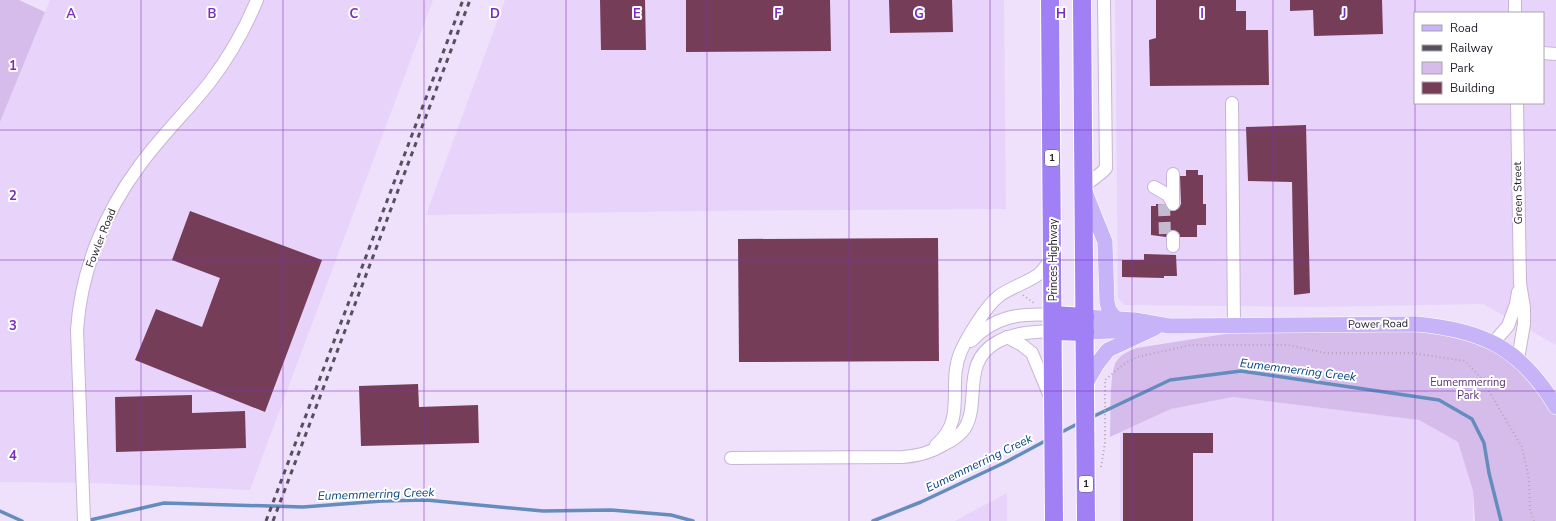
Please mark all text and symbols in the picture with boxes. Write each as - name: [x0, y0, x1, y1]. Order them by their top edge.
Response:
- text: A: [66, 5, 76, 23]
- text: B: [208, 5, 217, 23]
- text: C: [350, 5, 359, 23]
- text: D: [490, 5, 500, 23]
- text: E: [633, 5, 641, 23]
- text: F: [774, 5, 782, 23]
- text: G: [914, 5, 924, 23]
- text: H: [1056, 5, 1066, 23]
- text: I: [1200, 5, 1204, 23]
- text: J: [1341, 5, 1346, 23]
- legend: [1414, 12, 1544, 104]
- text: Road: [1450, 20, 1478, 36]
- text: Railway: [1450, 40, 1494, 56]
- text: 1: [9, 57, 17, 75]
- text: Park: [1450, 60, 1475, 76]
- text: Building: [1450, 80, 1495, 96]
- road number: 1: [1045, 150, 1059, 166]
- street label: Green Street: [1510, 161, 1526, 224]
- text: 2: [9, 187, 17, 205]
- street label: Fowler Road: [82, 206, 120, 270]
- street label: Princes Highway: [1046, 218, 1061, 301]
- street label: Power Road: [1348, 316, 1408, 332]
- text: 3: [9, 317, 17, 335]
- water label: Eumemmerring Creek: [1239, 355, 1358, 385]
- park label: Eumemmerring Park: [1430, 375, 1506, 403]
- water label: Eumemmerring Creek: [923, 430, 1036, 496]
- text: 4: [9, 447, 17, 465]
- road number: 1: [1079, 476, 1093, 492]
- water label: Eumemmerring Creek: [317, 484, 436, 504]

